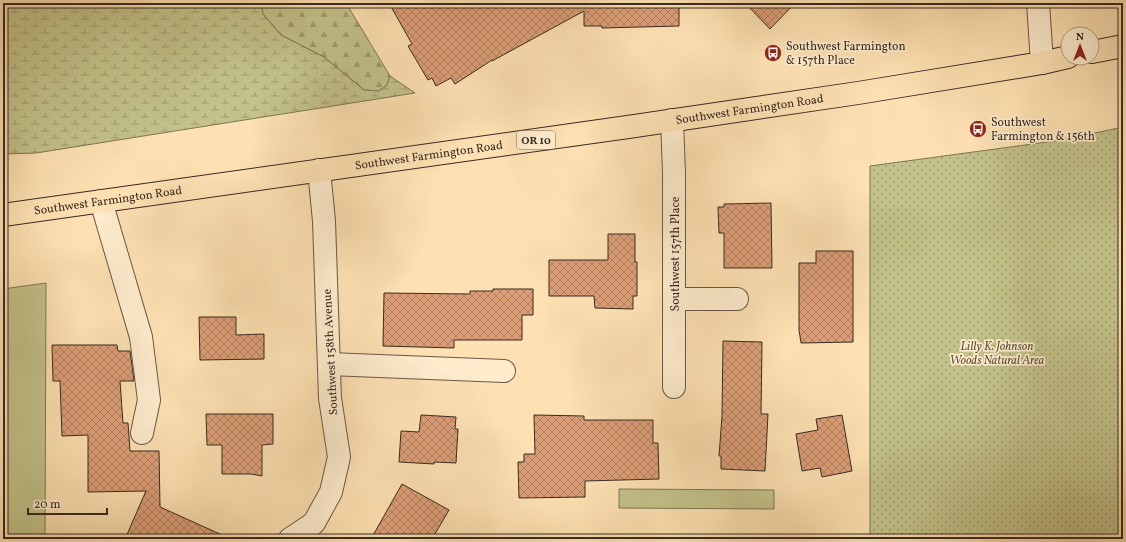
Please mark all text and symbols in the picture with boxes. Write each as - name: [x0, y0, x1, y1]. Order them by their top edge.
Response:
- north arrow: [1060, 26, 1100, 66]
- text: N: [1076, 30, 1084, 45]
- place label: Southwest Farmington & 157th Place: [786, 39, 906, 69]
- bus stop icon: Southwest Farmington & 157th Place: [763, 43, 783, 63]
- street label: Southwest Farmington Road: [675, 91, 825, 129]
- place label: Southwest Farmington & 156th: [991, 115, 1095, 145]
- bus stop icon: Southwest Farmington & 156th: [968, 119, 988, 139]
- road number: OR 10: [517, 131, 555, 149]
- street label: Southwest Farmington Road: [354, 138, 504, 174]
- street label: Southwest Farmington Road: [33, 183, 183, 220]
- street label: Southwest 157th Place: [668, 196, 684, 311]
- street label: Southwest 158th Avenue: [320, 288, 342, 416]
- park label: Lilly K. Johnson Woods Natural Area: [950, 339, 1045, 369]
- scale bar: [28, 490, 107, 516]
- text: 20 m: [34, 497, 61, 513]

